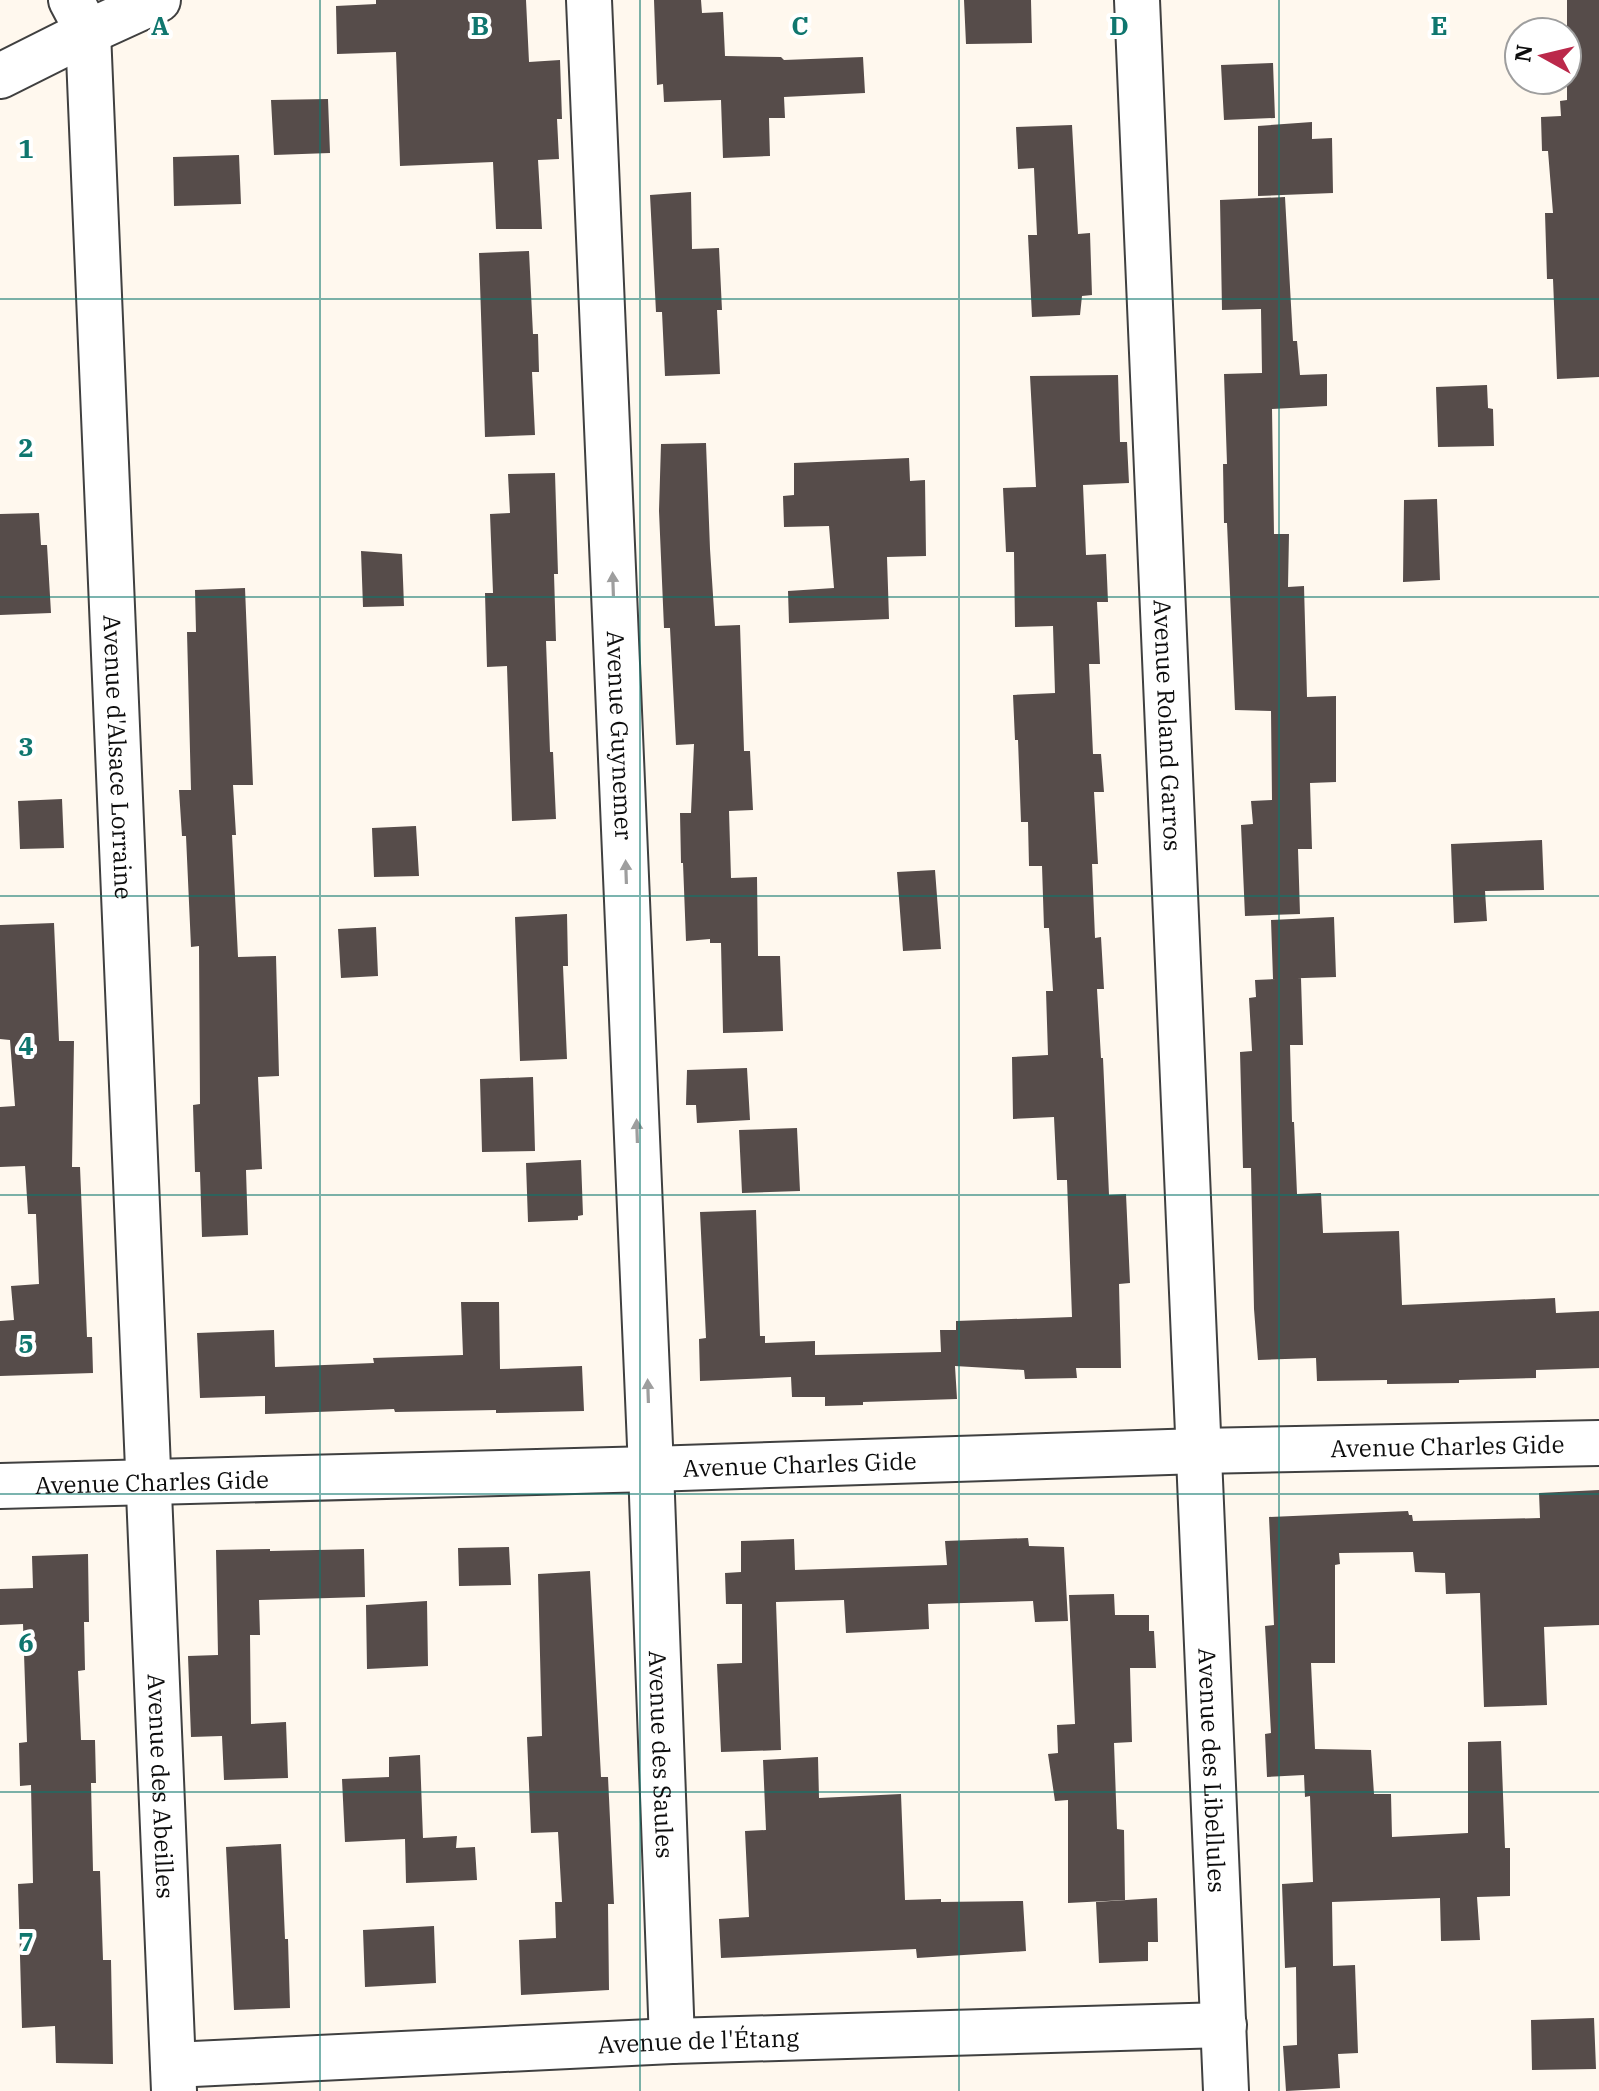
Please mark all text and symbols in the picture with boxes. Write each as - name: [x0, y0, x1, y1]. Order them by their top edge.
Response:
- text: A: [151, 8, 169, 42]
- text: B: [471, 8, 489, 42]
- text: C: [791, 8, 809, 42]
- text: D: [1109, 8, 1129, 42]
- text: E: [1430, 8, 1448, 42]
- north arrow: [1503, 16, 1583, 96]
- text: N: [1507, 43, 1538, 64]
- text: 1: [18, 131, 34, 165]
- text: 2: [18, 430, 34, 464]
- one-way arrow: [607, 571, 620, 596]
- street label: Avenue Roland Garros: [1147, 599, 1189, 852]
- street label: Avenue d'Alsace Lorraine: [96, 614, 140, 900]
- street label: Avenue Guynemer: [600, 630, 640, 841]
- text: 3: [18, 729, 34, 763]
- one-way arrow: [619, 859, 632, 884]
- text: 4: [18, 1028, 34, 1062]
- one-way arrow: [630, 1118, 643, 1143]
- text: 5: [18, 1326, 34, 1360]
- one-way arrow: [641, 1378, 654, 1403]
- street label: Avenue Charles Gide: [1330, 1428, 1565, 1464]
- street label: Avenue Charles Gide: [682, 1444, 917, 1484]
- street label: Avenue Charles Gide: [35, 1463, 269, 1501]
- text: 6: [18, 1625, 34, 1659]
- street label: Avenue des Libellules: [1191, 1647, 1234, 1894]
- street label: Avenue des Saules: [642, 1650, 681, 1859]
- street label: Avenue des Abeilles: [141, 1673, 182, 1899]
- text: 7: [18, 1924, 34, 1958]
- street label: Avenue de l'Étang: [597, 2021, 800, 2061]

